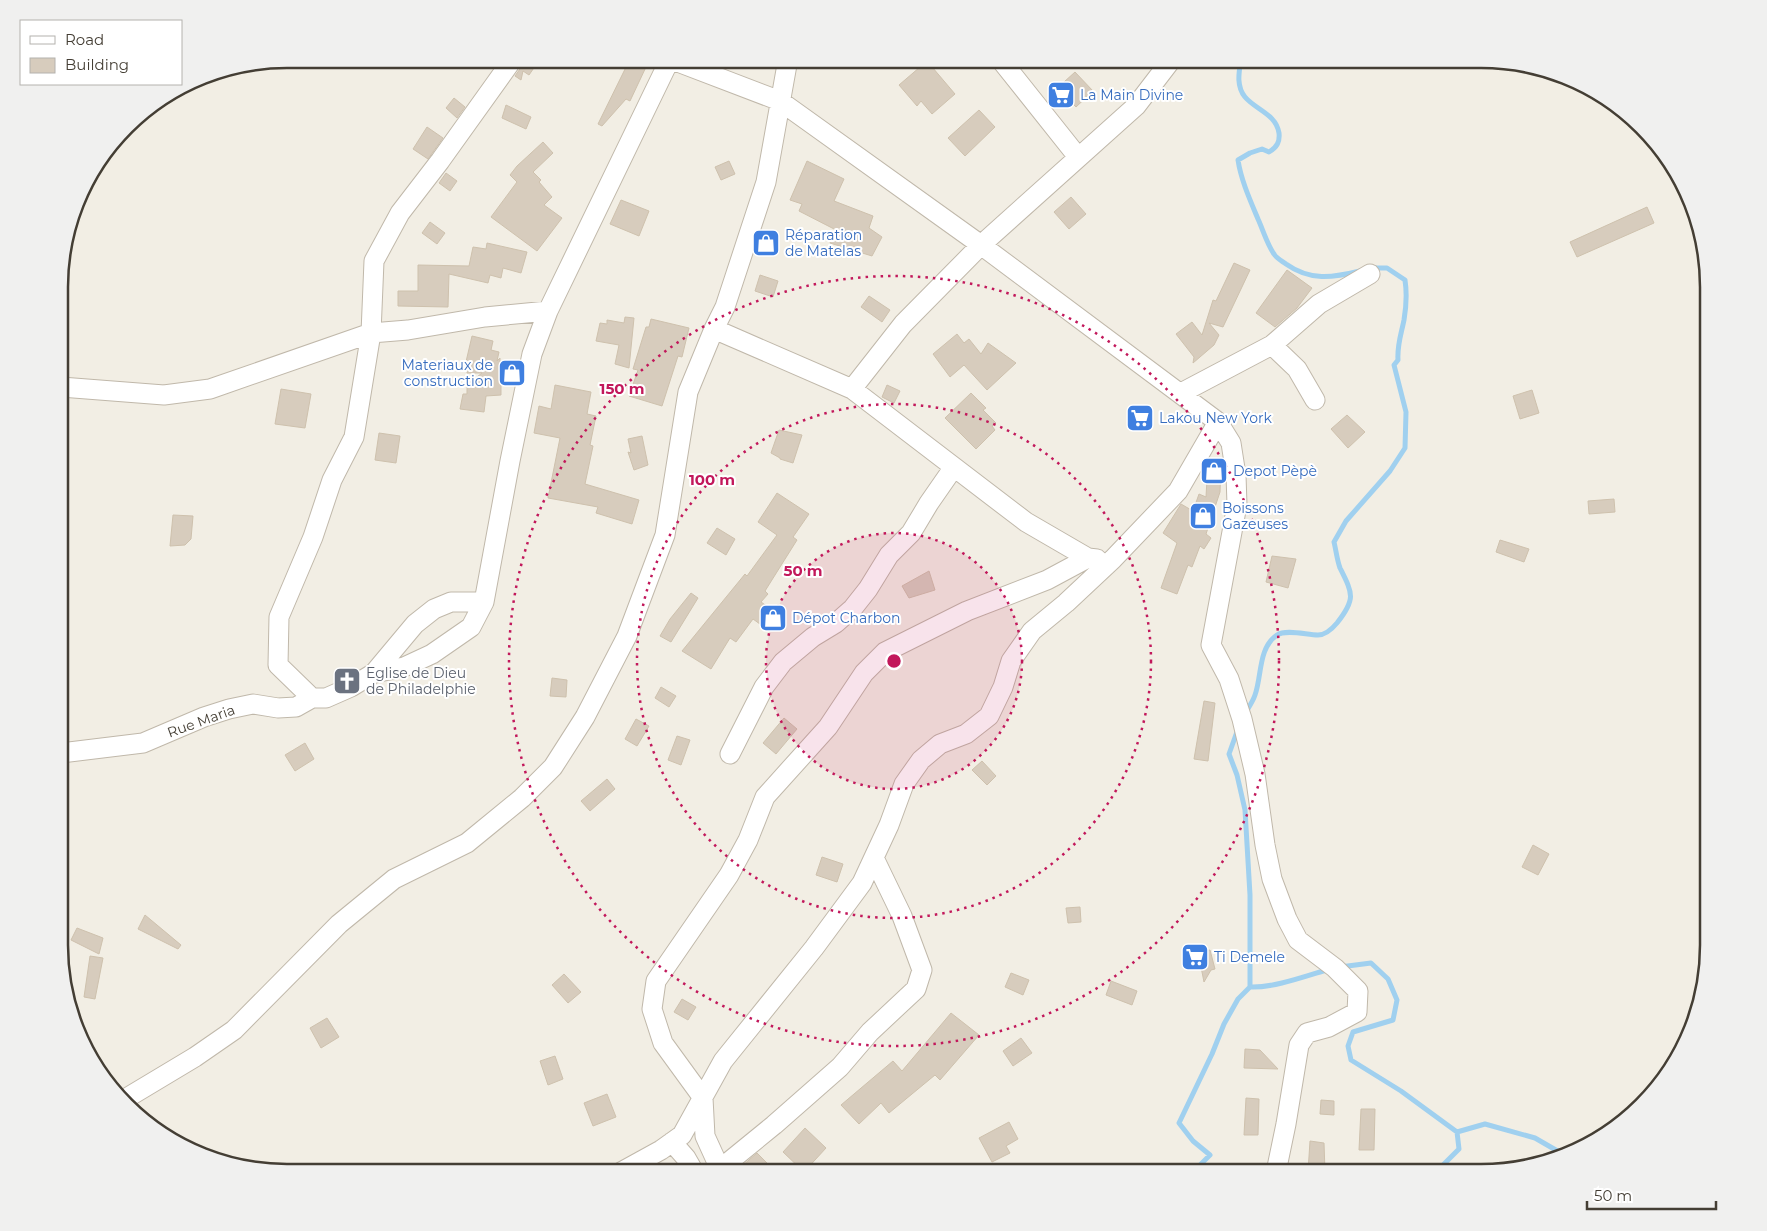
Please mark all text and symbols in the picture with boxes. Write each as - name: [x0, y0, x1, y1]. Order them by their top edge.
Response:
- legend: [20, 20, 182, 85]
- text: Road: [65, 30, 104, 49]
- text: Building: [65, 55, 129, 74]
- supermarket icon: La Main Divine: [1046, 80, 1076, 110]
- place label: La Main Divine: [1080, 86, 1183, 104]
- place label: Réparation de Matelas: [785, 226, 862, 260]
- shop icon: Réparation de Matelas: [751, 228, 781, 258]
- place label: Materiaux de construction: [401, 356, 493, 390]
- shop icon: Materiaux de construction: [497, 358, 527, 388]
- text: 150 m: [600, 379, 644, 398]
- supermarket icon: Lakou New York: [1125, 403, 1155, 433]
- place label: Lakou New York: [1159, 409, 1272, 427]
- shop icon: Depot Pèpè: [1199, 456, 1229, 486]
- place label: Depot Pèpè: [1233, 462, 1317, 480]
- text: 100 m: [689, 470, 735, 489]
- place label: Boissons Gazeuses: [1222, 499, 1288, 533]
- shop icon: Boissons Gazeuses: [1188, 501, 1218, 531]
- text: 50 m: [783, 561, 823, 580]
- shop icon: Dépot Charbon: [758, 603, 788, 633]
- place label: Dépot Charbon: [792, 609, 901, 627]
- centre of rings: [885, 652, 903, 670]
- place label: Eglise de Dieu de Philadelphie: [366, 664, 476, 698]
- church icon: Eglise de Dieu de Philadelphie: [332, 666, 362, 696]
- street label: Rue Maria: [165, 700, 237, 742]
- supermarket icon: Ti Demele: [1180, 942, 1210, 972]
- place label: Ti Demele: [1214, 948, 1285, 966]
- scale bar: [1587, 1178, 1716, 1210]
- text: 50 m: [1594, 1186, 1632, 1205]

